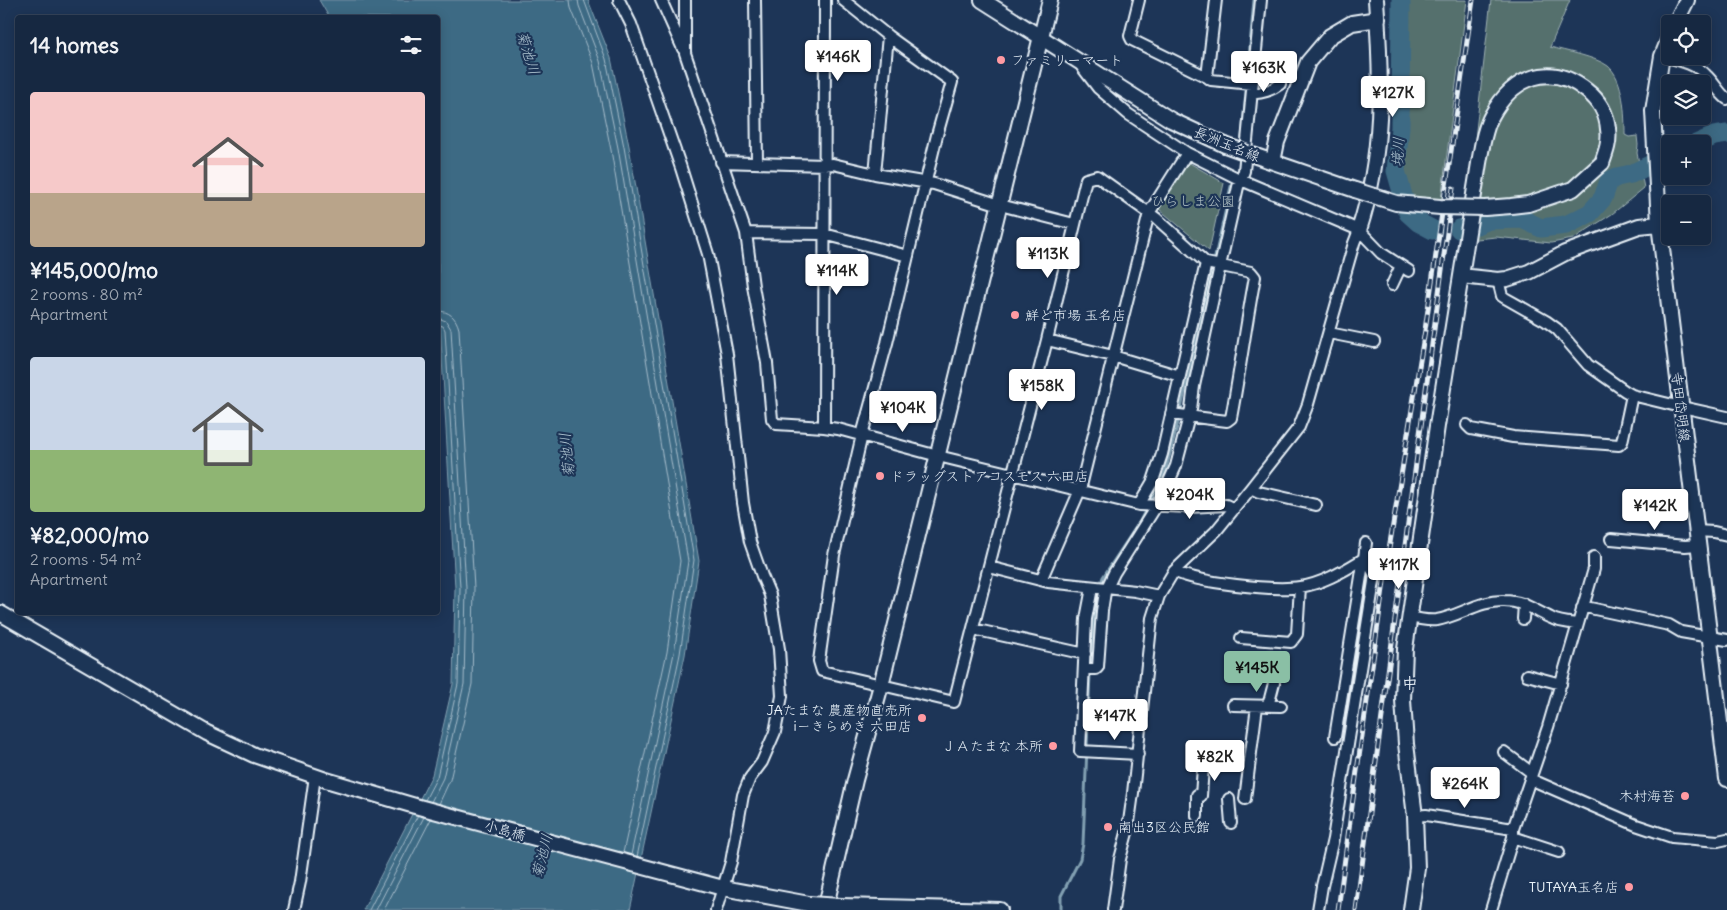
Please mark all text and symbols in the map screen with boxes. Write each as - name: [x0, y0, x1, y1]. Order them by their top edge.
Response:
- map controls: [1661, 15, 1711, 245]
- button: locate: [1661, 15, 1711, 65]
- water label: 菊池川: [513, 29, 544, 77]
- icon: filters: [397, 31, 425, 59]
- text: 14 homes: [30, 32, 119, 59]
- pin: ¥146K: [803, 39, 873, 82]
- text: ¥146K: [816, 46, 860, 66]
- place label: ファミリーマート: [1011, 51, 1123, 69]
- pin: ¥163K: [1229, 51, 1299, 93]
- marker: ファミリーマート: [995, 54, 1007, 66]
- text: ¥163K: [1242, 57, 1286, 77]
- button: layers: [1661, 75, 1711, 125]
- pin: ¥127K: [1358, 76, 1428, 118]
- text: ¥127K: [1372, 82, 1414, 102]
- street label: 長洲玉名線: [1191, 123, 1263, 165]
- icon: home: [183, 124, 273, 214]
- button: +: [1661, 135, 1711, 185]
- water label: 境川: [1387, 136, 1408, 168]
- park label: ひらしま公園: [1151, 192, 1235, 210]
- button: −: [1661, 195, 1711, 245]
- pin: ¥113K: [1013, 236, 1083, 279]
- text: ¥113K: [1027, 243, 1069, 263]
- pin: ¥114K: [802, 254, 872, 296]
- text: ¥145,000/mo: [30, 257, 158, 284]
- text: ¥114K: [816, 260, 858, 280]
- text: 2 rooms · 80 m²: [30, 284, 143, 304]
- text: Apartment: [30, 304, 108, 324]
- place label: 鮮ど市場 玉名店: [1025, 306, 1126, 324]
- marker: 鮮ど市場 玉名店: [1009, 309, 1021, 321]
- pin: ¥158K: [1007, 368, 1077, 411]
- street label: 寺田岱明線: [1668, 371, 1694, 443]
- text: ¥158K: [1020, 375, 1064, 395]
- icon: home: [183, 389, 273, 479]
- pin: ¥104K: [868, 390, 938, 433]
- text: ¥104K: [880, 397, 926, 417]
- water label: 菊池川: [555, 432, 578, 478]
- place label: ドラッグストアコスモス 六田店: [890, 467, 1089, 485]
- marker: ドラッグストアコスモス 六田店: [874, 470, 886, 482]
- pin: ¥204K: [1155, 478, 1225, 520]
- text: ¥204K: [1166, 484, 1214, 504]
- pin: ¥142K: [1620, 488, 1690, 531]
- text: ¥142K: [1633, 495, 1677, 515]
- text: ¥82,000/mo: [30, 522, 149, 549]
- pin: ¥117K: [1364, 548, 1434, 590]
- text: 2 rooms · 54 m²: [30, 549, 142, 569]
- text: ¥117K: [1379, 554, 1419, 574]
- text: Apartment: [30, 569, 108, 589]
- pin: ¥145K: [1222, 650, 1292, 693]
- text: ¥145K: [1235, 657, 1279, 677]
- district label: 中: [1402, 673, 1418, 693]
- pin: ¥147K: [1080, 698, 1150, 741]
- place label: JAたまな 農産物直売所 i－きらめき 六田店: [766, 701, 912, 735]
- text: ¥147K: [1094, 705, 1136, 725]
- marker: JAたまな 農産物直売所 i－きらめき 六田店: [916, 712, 928, 724]
- place label: ＪＡたまな 本所: [942, 737, 1043, 755]
- marker: ＪＡたまな 本所: [1047, 740, 1059, 752]
- pin: ¥82K: [1185, 740, 1245, 782]
- text: ¥82K: [1196, 746, 1234, 766]
- pin: ¥264K: [1430, 766, 1500, 809]
- text: ¥264K: [1442, 773, 1488, 793]
- place label: 木村海苔: [1619, 787, 1675, 805]
- marker: 木村海苔: [1679, 790, 1691, 802]
- street label: 小島橋: [482, 816, 528, 844]
- place label: 南出3区公民館: [1118, 818, 1210, 836]
- marker: 南出3区公民館: [1102, 821, 1114, 833]
- water label: 菊池川: [527, 832, 556, 880]
- place label: TUTAYA玉名店: [1529, 878, 1619, 896]
- marker: TUTAYA玉名店: [1623, 881, 1635, 893]

